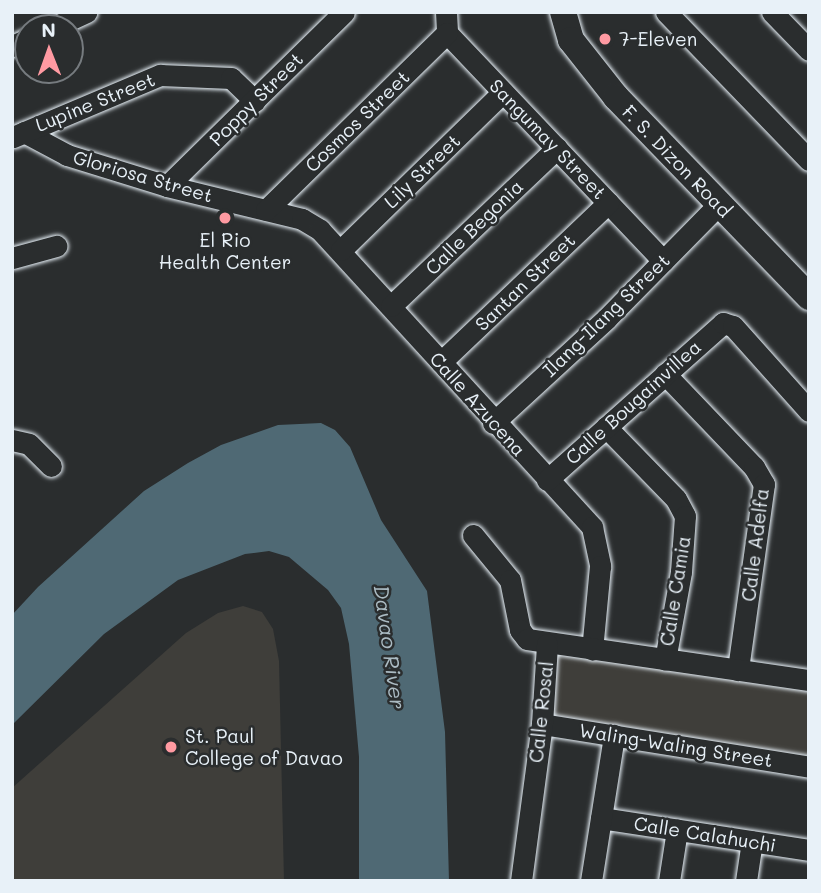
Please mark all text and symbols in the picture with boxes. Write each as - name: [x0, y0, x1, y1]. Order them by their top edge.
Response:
- north arrow: [14, 14, 84, 84]
- text: N: [41, 17, 56, 42]
- place label: 7-Eleven: [619, 28, 697, 50]
- marker: 7-Eleven: [597, 31, 613, 47]
- street label: Poppy Street: [205, 48, 307, 150]
- street label: Cosmos Street: [300, 65, 414, 177]
- street label: Lupine Street: [32, 68, 158, 136]
- street label: Sangumay Street: [485, 74, 611, 204]
- street label: F. S. Dizon Road: [618, 100, 736, 222]
- street label: Lily Street: [379, 129, 465, 213]
- street label: Gloriosa Street: [70, 145, 216, 207]
- street label: Calle Begonia: [420, 175, 528, 279]
- marker: El Rio Health Center: [217, 210, 233, 226]
- place label: El Rio Health Center: [159, 229, 291, 273]
- street label: Santan Street: [470, 229, 580, 335]
- street label: Ilang-Ilang Street: [538, 249, 674, 381]
- street label: Calle Bougainvillea: [561, 335, 705, 469]
- street label: Calle Azucena: [425, 347, 531, 461]
- street label: Calle Adelfa: [737, 487, 773, 603]
- street label: Calle Camia: [655, 534, 695, 648]
- water label: Davao River: [369, 583, 411, 711]
- street label: Calle Rosal: [524, 660, 558, 764]
- street label: Waling-Waling Street: [577, 718, 775, 772]
- place label: St. Paul College of Davao: [185, 725, 343, 769]
- marker: St. Paul College of Davao: [163, 739, 179, 755]
- street label: Calle Calahuchi: [632, 812, 778, 856]

